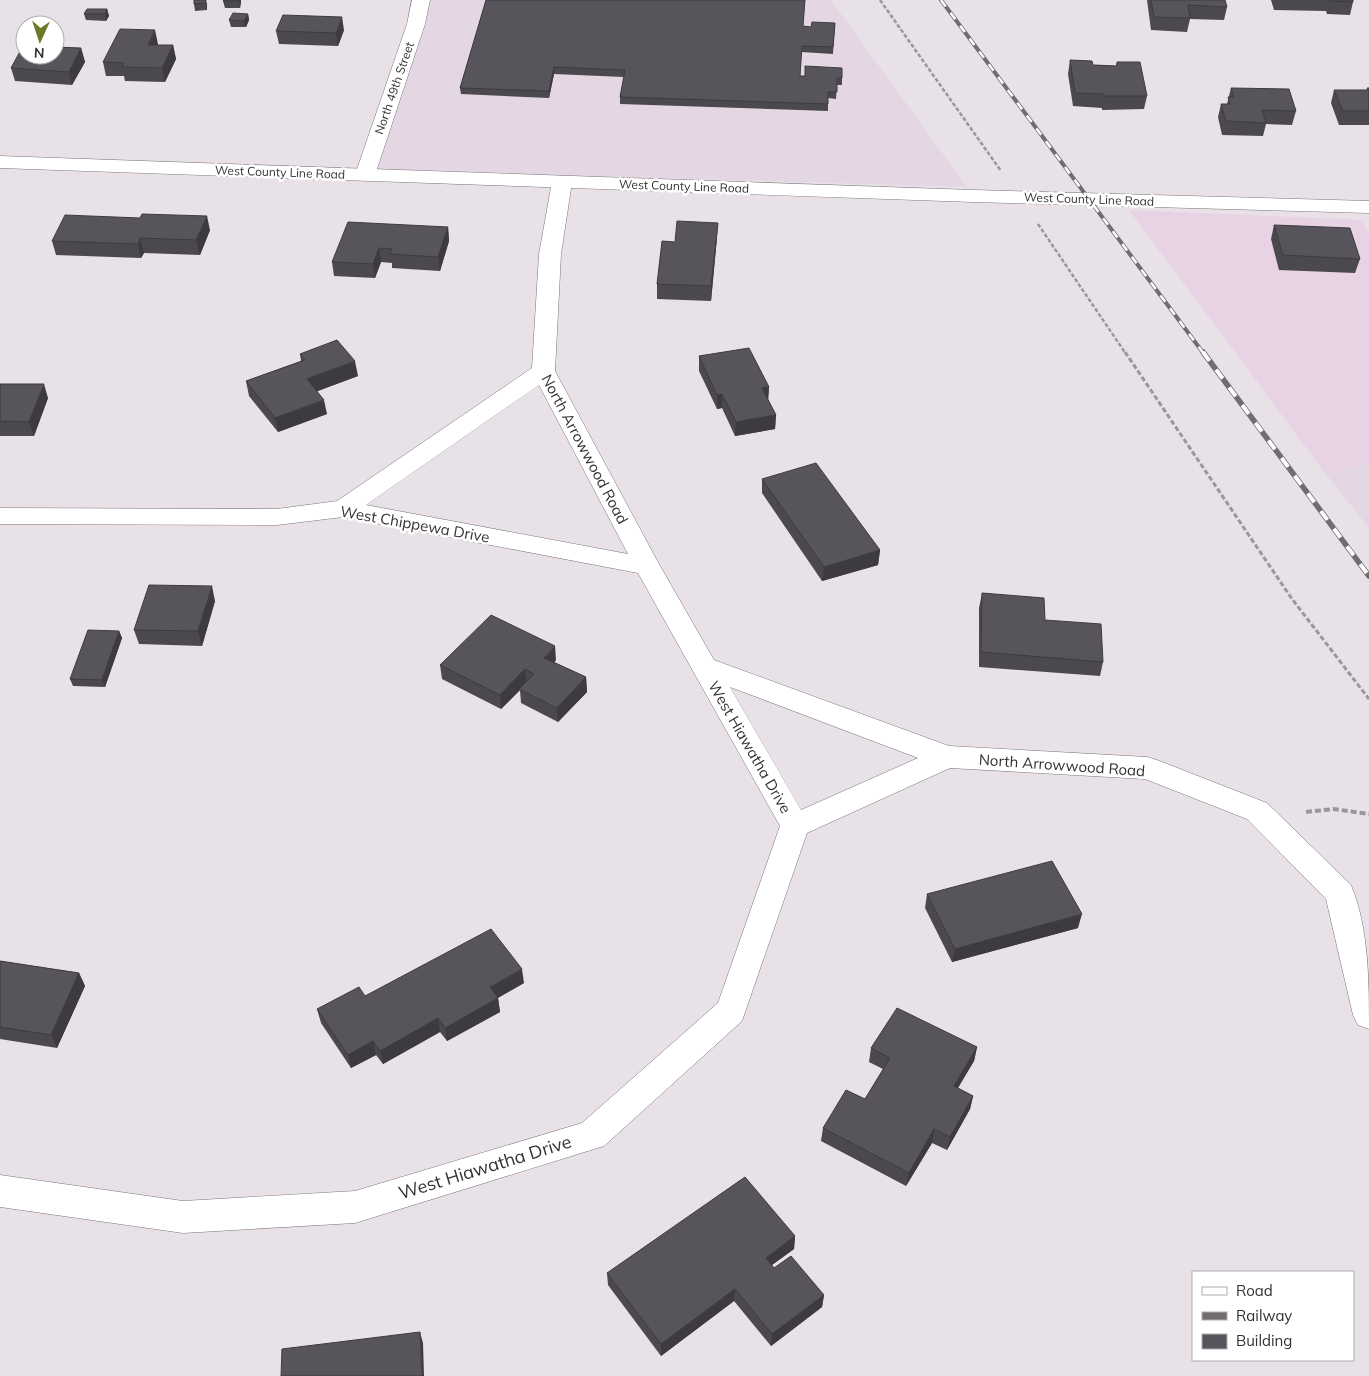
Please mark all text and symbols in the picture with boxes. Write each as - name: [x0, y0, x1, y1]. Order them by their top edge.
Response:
- north arrow: [15, 15, 65, 65]
- street label: North 49th Street: [371, 40, 417, 136]
- text: N: [34, 44, 45, 62]
- street label: West County Line Road: [215, 162, 345, 182]
- street label: West County Line Road: [619, 176, 749, 196]
- street label: West County Line Road: [1024, 189, 1154, 209]
- street label: North Arrowwood Road: [537, 371, 633, 527]
- street label: West Chippewa Drive: [339, 502, 491, 546]
- street label: West Hiawatha Drive: [704, 677, 796, 817]
- street label: North Arrowwood Road: [978, 750, 1146, 780]
- street label: West Hiawatha Drive: [396, 1130, 574, 1204]
- legend: [1192, 1271, 1354, 1361]
- text: Road: [1236, 1281, 1273, 1300]
- text: Railway: [1236, 1306, 1292, 1325]
- text: Building: [1236, 1331, 1292, 1350]

